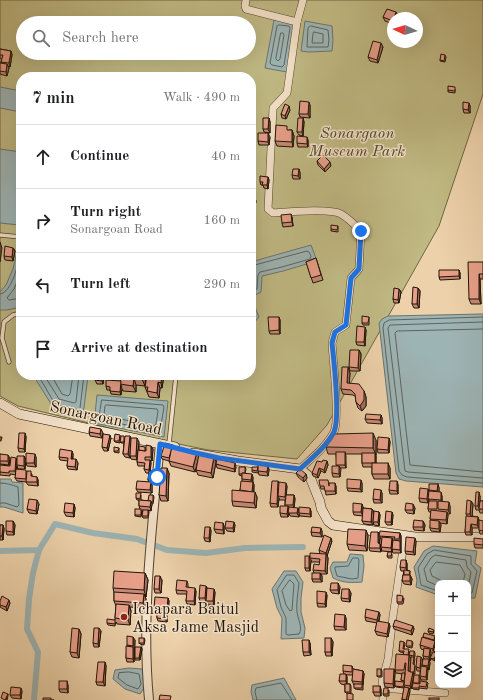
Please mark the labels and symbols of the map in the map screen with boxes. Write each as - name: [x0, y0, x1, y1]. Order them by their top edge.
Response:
- north arrow: [387, 12, 423, 48]
- park label: Sonargaon Museum Park: [308, 126, 405, 160]
- route end: [352, 222, 370, 240]
- street label: Sonargoan Road: [48, 399, 163, 439]
- route start: [148, 468, 166, 486]
- place label: Ichapara Baitul Aksa Jame Masjid: [132, 602, 259, 636]
- marker: Ichapara Baitul Aksa Jame Masjid: [119, 612, 129, 622]

